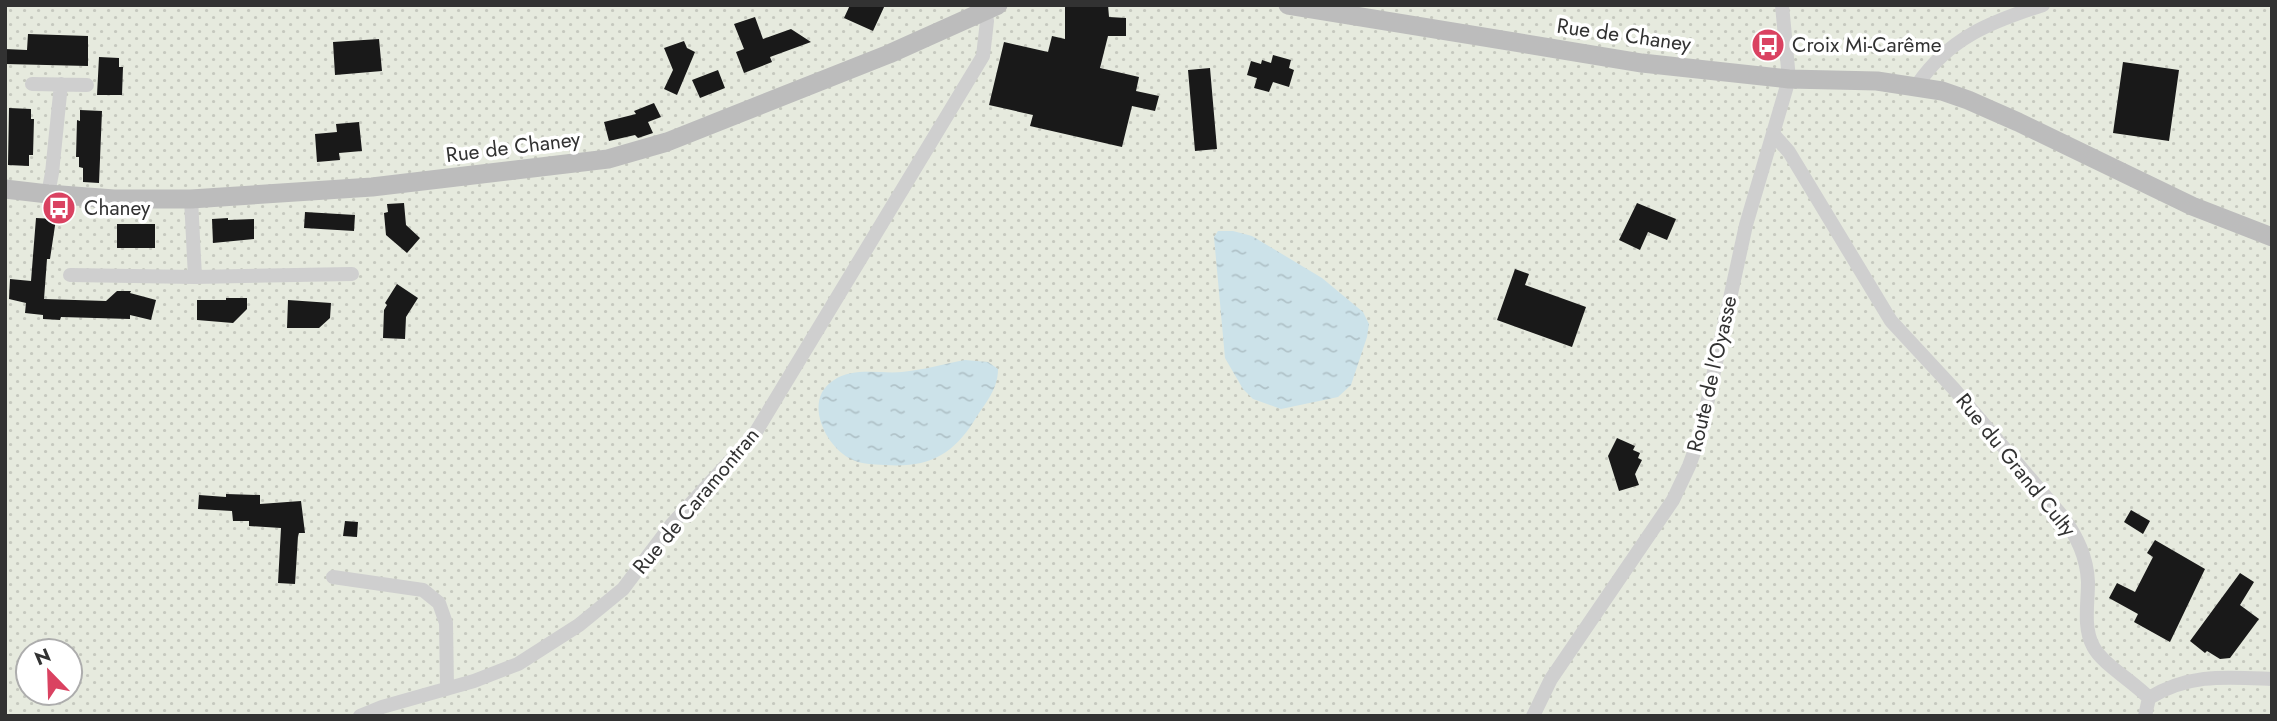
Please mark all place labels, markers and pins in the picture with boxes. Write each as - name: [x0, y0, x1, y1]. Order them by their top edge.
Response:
- bus stop icon: Croix Mi-Carême: [1749, 26, 1787, 64]
- place label: Croix Mi-Carême: [1792, 30, 1942, 60]
- bus stop icon: Chaney: [40, 189, 78, 227]
- place label: Chaney: [84, 193, 151, 223]

